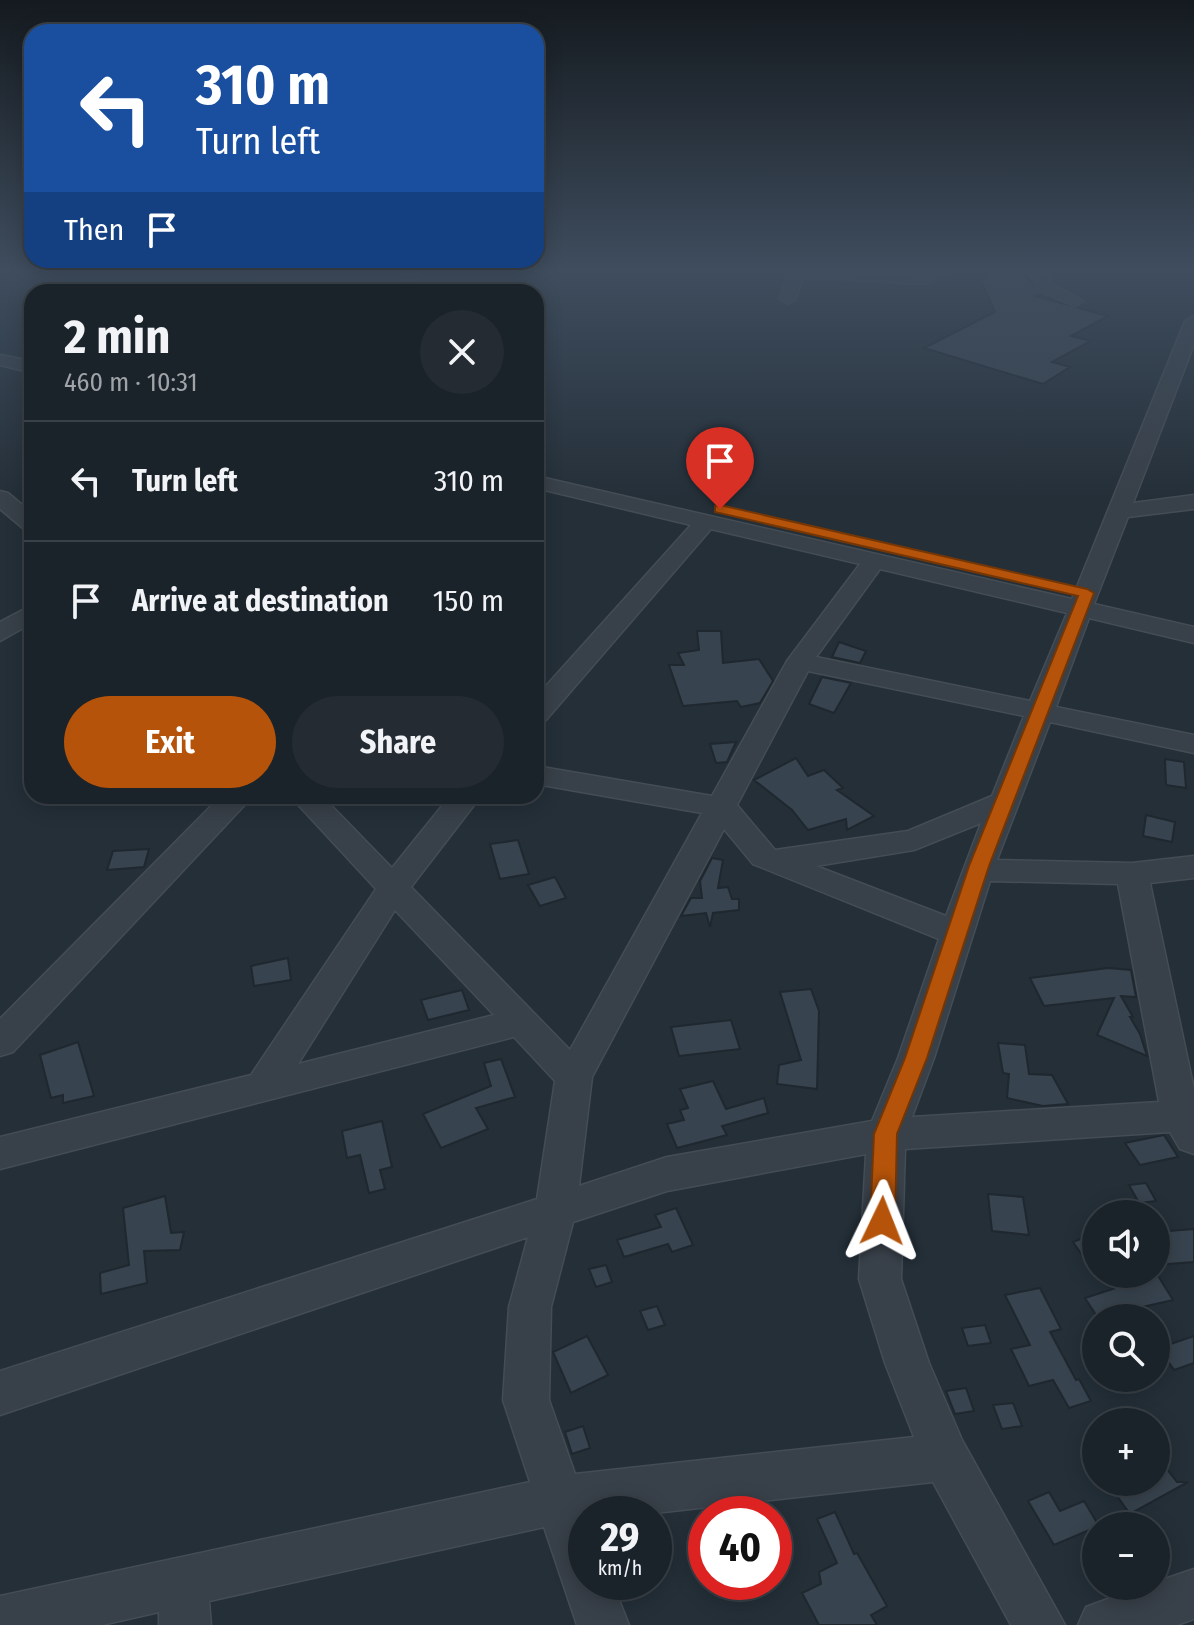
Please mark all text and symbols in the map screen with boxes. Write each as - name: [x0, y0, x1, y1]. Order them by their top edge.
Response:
- text: 310 m: [196, 52, 330, 119]
- icon: left: [64, 56, 168, 160]
- text: Turn left: [196, 120, 320, 164]
- icon: arrive: [140, 208, 184, 252]
- text: Then: [64, 212, 124, 248]
- text: 2 min: [64, 308, 170, 366]
- button: close: [420, 310, 504, 394]
- text: 460 m · 10:31: [64, 367, 198, 398]
- pin: [686, 427, 754, 509]
- icon: arrive: [698, 439, 742, 483]
- icon: left: [64, 459, 108, 503]
- text: Turn left: [132, 463, 238, 499]
- text: 310 m: [434, 463, 504, 499]
- icon: arrive: [64, 579, 108, 623]
- text: Arrive at destination: [132, 583, 389, 619]
- text: 150 m: [433, 583, 504, 619]
- button: Exit: [64, 696, 276, 788]
- button: Share: [292, 696, 504, 788]
- position arrow: [840, 1179, 924, 1263]
- map controls: [1082, 1200, 1170, 1600]
- button: sound: [1082, 1200, 1170, 1288]
- button: search: [1082, 1304, 1170, 1392]
- button: +: [1082, 1408, 1170, 1496]
- speed limit sign: 40: [688, 1496, 792, 1600]
- button: −: [1082, 1512, 1170, 1600]
- text: 29: [600, 1514, 639, 1562]
- text: km/h: [598, 1556, 642, 1580]

